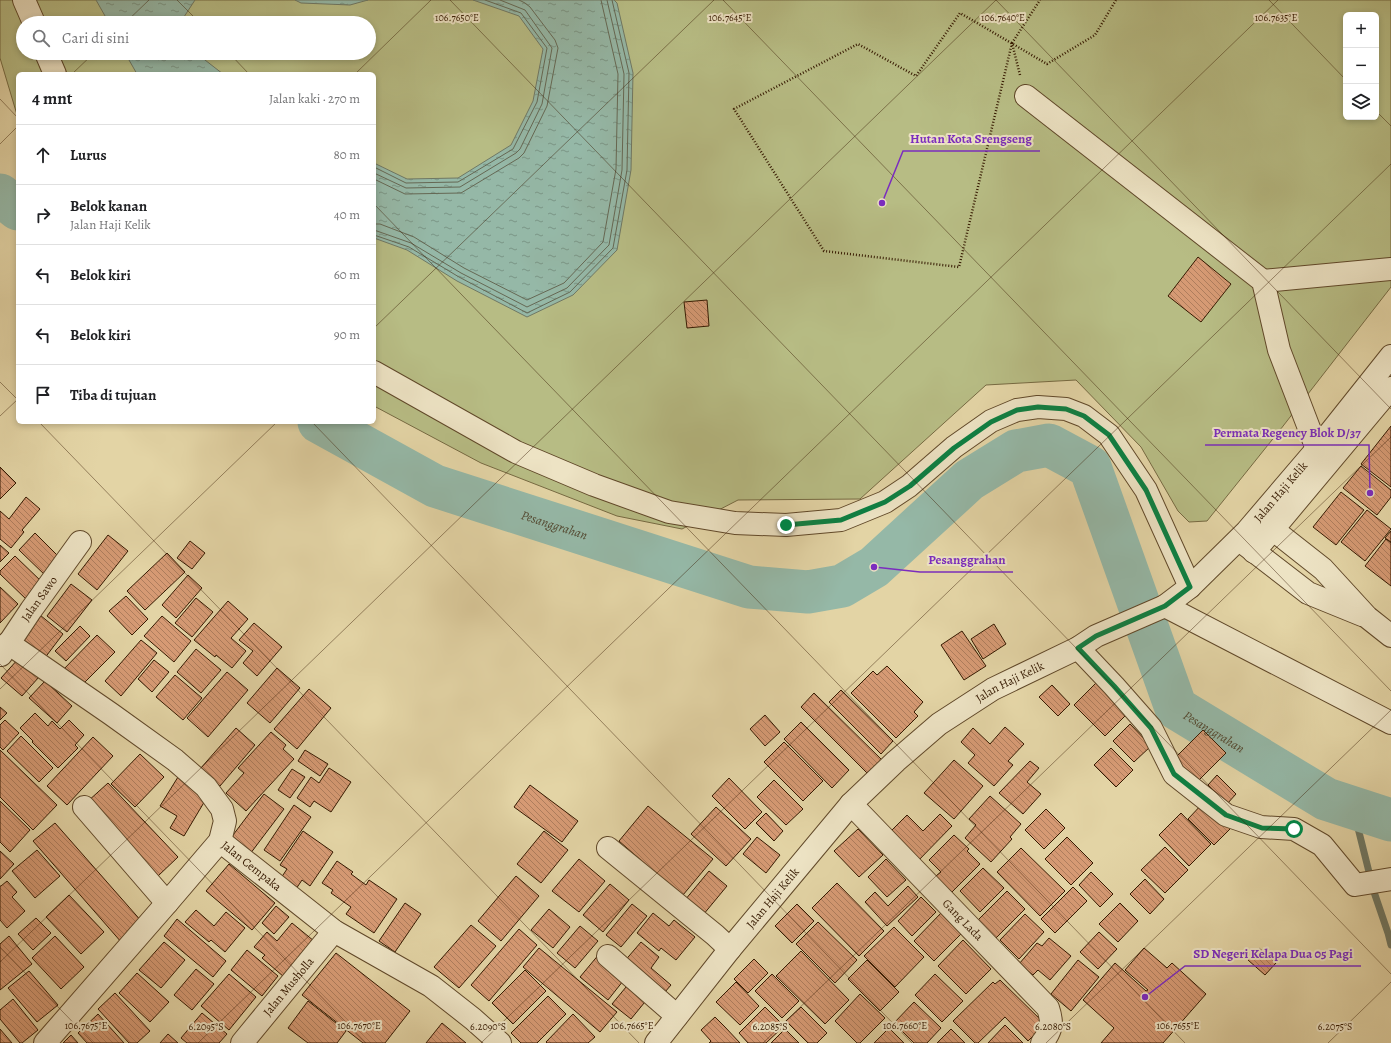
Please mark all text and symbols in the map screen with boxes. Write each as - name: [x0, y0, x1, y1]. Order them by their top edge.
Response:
- text: 106.7650°E: [435, 11, 479, 24]
- text: 106.7645°E: [709, 11, 752, 24]
- text: 106.7640°E: [981, 11, 1025, 24]
- text: 106.7635°E: [1255, 11, 1297, 24]
- map controls: [1343, 12, 1379, 120]
- button: +: [1343, 12, 1379, 48]
- search box: [16, 16, 376, 60]
- icon: search: [30, 27, 52, 49]
- text: Cari di sini: [62, 28, 129, 48]
- button: −: [1343, 48, 1379, 84]
- button: layers: [1343, 84, 1379, 120]
- text: 4 mnt: [32, 87, 72, 110]
- text: Jalan kaki · 270 m: [269, 90, 360, 107]
- callout: Hutan Kota Srengseng: [903, 126, 1040, 151]
- text: Hutan Kota Srengseng: [910, 130, 1032, 147]
- icon: ahead: [32, 144, 54, 166]
- text: Lurus: [70, 145, 107, 165]
- text: 80 m: [333, 146, 360, 163]
- text: Belok kanan: [70, 196, 147, 216]
- icon: right: [32, 204, 54, 226]
- text: 40 m: [334, 206, 360, 223]
- text: Jalan Haji Kelik: [70, 216, 151, 233]
- icon: left: [32, 264, 54, 286]
- text: Belok kiri: [70, 265, 131, 285]
- text: 60 m: [334, 266, 360, 283]
- icon: left: [32, 324, 54, 346]
- text: Belok kiri: [70, 325, 131, 345]
- text: 90 m: [334, 326, 360, 343]
- icon: arrive: [32, 384, 54, 406]
- text: Tiba di tujuan: [70, 385, 156, 405]
- callout: Permata Regency Blok D/37: [1205, 420, 1369, 445]
- text: Permata Regency Blok D/37: [1213, 424, 1361, 441]
- street label: Jalan Haji Kelik: [1250, 458, 1311, 525]
- water label: Pesanggrahan: [519, 506, 590, 543]
- route end: [777, 516, 795, 534]
- callout: Pesanggrahan: [920, 547, 1013, 572]
- text: Pesanggrahan: [928, 551, 1006, 568]
- street label: Jalan Sawo: [18, 573, 61, 625]
- street label: Jalan Haji Kelik: [973, 658, 1047, 706]
- water label: Pesanggrahan: [1181, 706, 1248, 756]
- route start: [1285, 820, 1303, 838]
- street label: Jalan Cempaka: [218, 837, 285, 895]
- street label: Jalan Haji Kelik: [742, 864, 803, 932]
- street label: Gang Lada: [939, 895, 987, 944]
- callout: SD Negeri Kelapa Dua 05 Pagi: [1185, 941, 1361, 966]
- text: SD Negeri Kelapa Dua 05 Pagi: [1193, 945, 1353, 962]
- street label: Jalan Musholla: [259, 953, 318, 1019]
- text: 106.7675°E: [65, 1019, 107, 1032]
- text: 106.7670°E: [337, 1019, 381, 1032]
- text: 106.7665°E: [610, 1019, 654, 1032]
- text: 106.7660°E: [883, 1019, 927, 1032]
- text: 106.7655°E: [1157, 1019, 1199, 1032]
- text: 6.2095°S: [189, 1020, 223, 1033]
- text: 6.2090°S: [470, 1020, 506, 1033]
- text: 6.2085°S: [752, 1020, 788, 1033]
- text: 6.2080°S: [1035, 1020, 1071, 1033]
- text: 6.2075°S: [1318, 1020, 1352, 1033]

